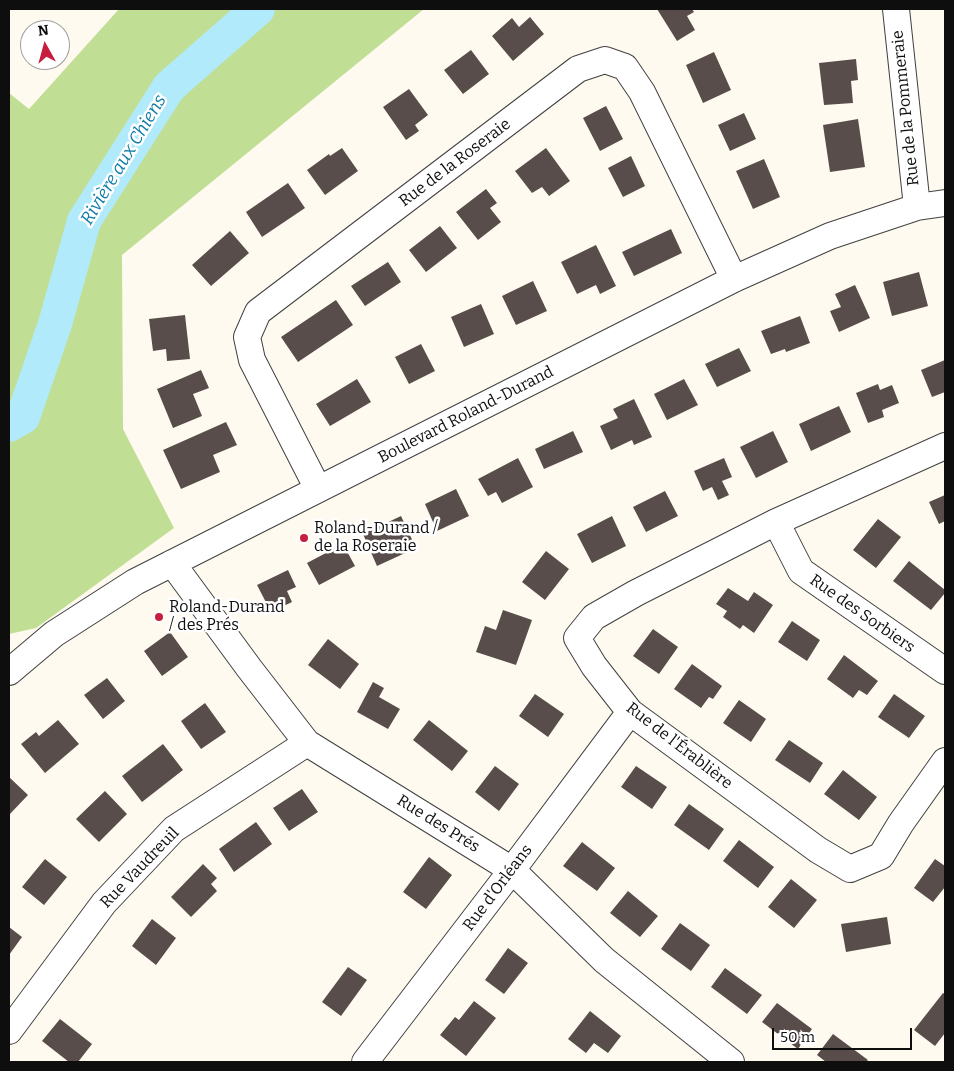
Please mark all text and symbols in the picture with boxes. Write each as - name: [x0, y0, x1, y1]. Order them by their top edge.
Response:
- north arrow: [20, 20, 70, 70]
- text: N: [37, 22, 50, 40]
- street label: Rue de la Pommeraie: [888, 29, 924, 187]
- water label: Rivière aux Chiens: [77, 91, 171, 229]
- street label: Rue de la Roseraie: [395, 115, 515, 211]
- street label: Boulevard Roland-Durand: [375, 362, 557, 468]
- place label: Roland-Durand / de la Roseraie: [314, 519, 438, 557]
- marker: Roland-Durand / de la Roseraie: [298, 532, 310, 544]
- street label: Rue des Sorbiers: [806, 571, 918, 657]
- place label: Roland-Durand / des Prés: [169, 598, 285, 636]
- marker: Roland-Durand / des Prés: [153, 611, 165, 623]
- street label: Rue de l'Érablière: [622, 699, 736, 793]
- street label: Rue des Prés: [393, 791, 483, 857]
- street label: Rue Vaudreuil: [97, 824, 183, 912]
- street label: Rue d'Orléans: [459, 841, 537, 935]
- scale bar: [774, 1018, 914, 1050]
- text: 50 m: [780, 1028, 815, 1046]

